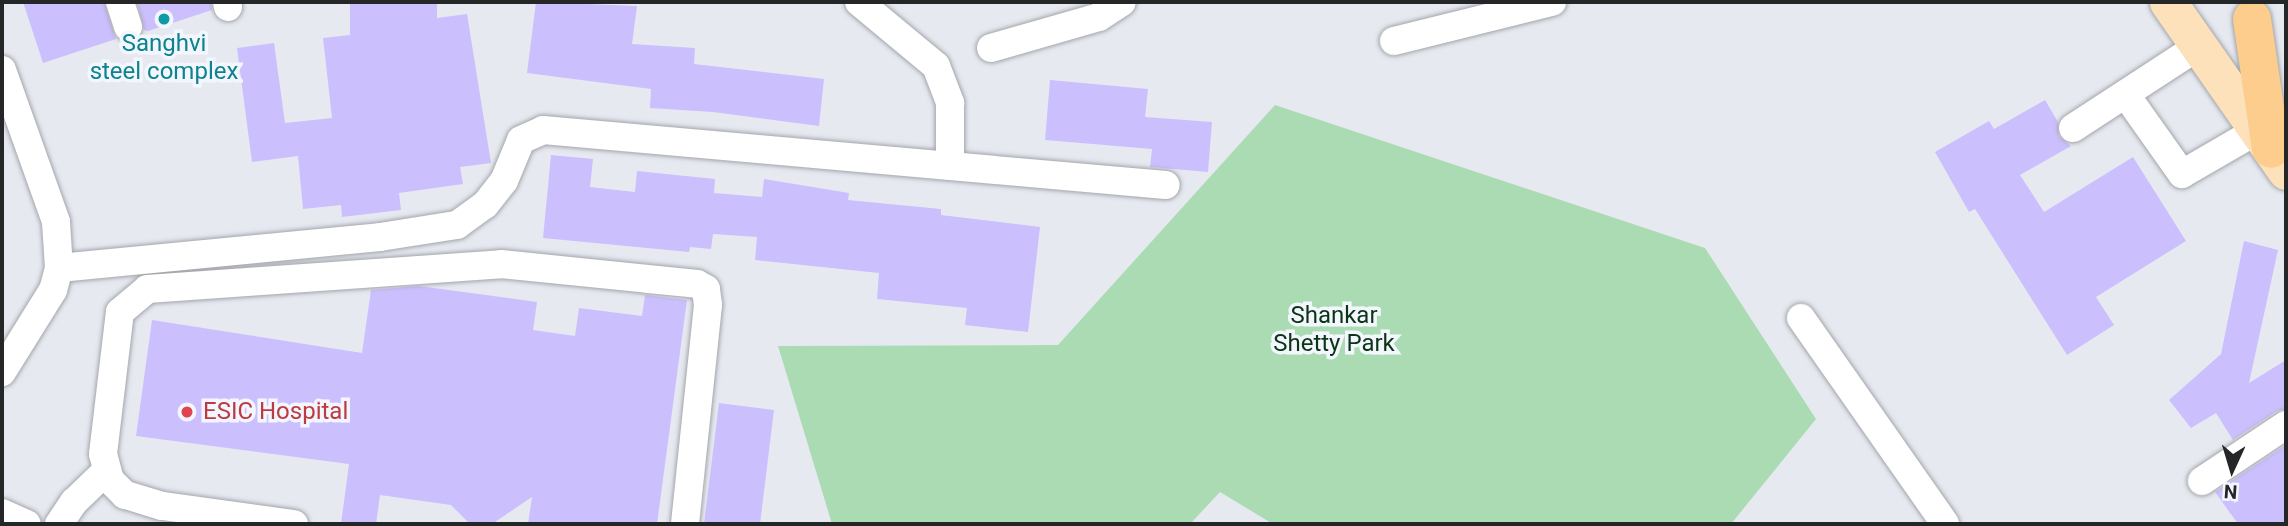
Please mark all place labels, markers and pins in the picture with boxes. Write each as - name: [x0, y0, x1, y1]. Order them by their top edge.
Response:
- marker: Sanghvi steel complex: [156, 11, 172, 27]
- place label: Sanghvi steel complex: [90, 30, 238, 86]
- place label: ESIC Hospital: [203, 398, 348, 426]
- marker: ESIC Hospital: [177, 402, 197, 422]

